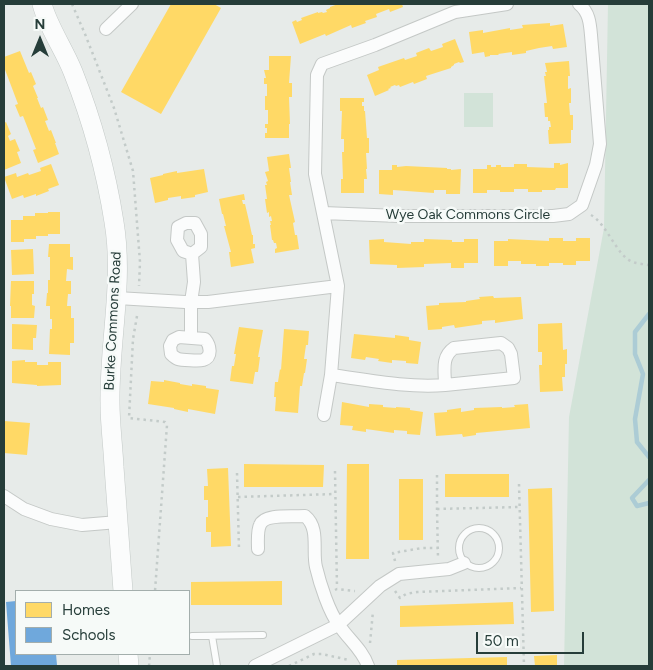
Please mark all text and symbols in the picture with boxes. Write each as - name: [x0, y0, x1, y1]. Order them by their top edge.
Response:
- north arrow: [15, 15, 65, 65]
- text: N: [35, 16, 45, 33]
- street label: Wye Oak Commons Circle: [386, 207, 550, 223]
- street label: Burke Commons Road: [101, 251, 125, 391]
- legend: [15, 590, 190, 655]
- text: Homes: [62, 601, 110, 619]
- scale bar: [478, 622, 586, 654]
- text: Schools: [62, 626, 115, 644]
- text: 50 m: [484, 632, 519, 650]

